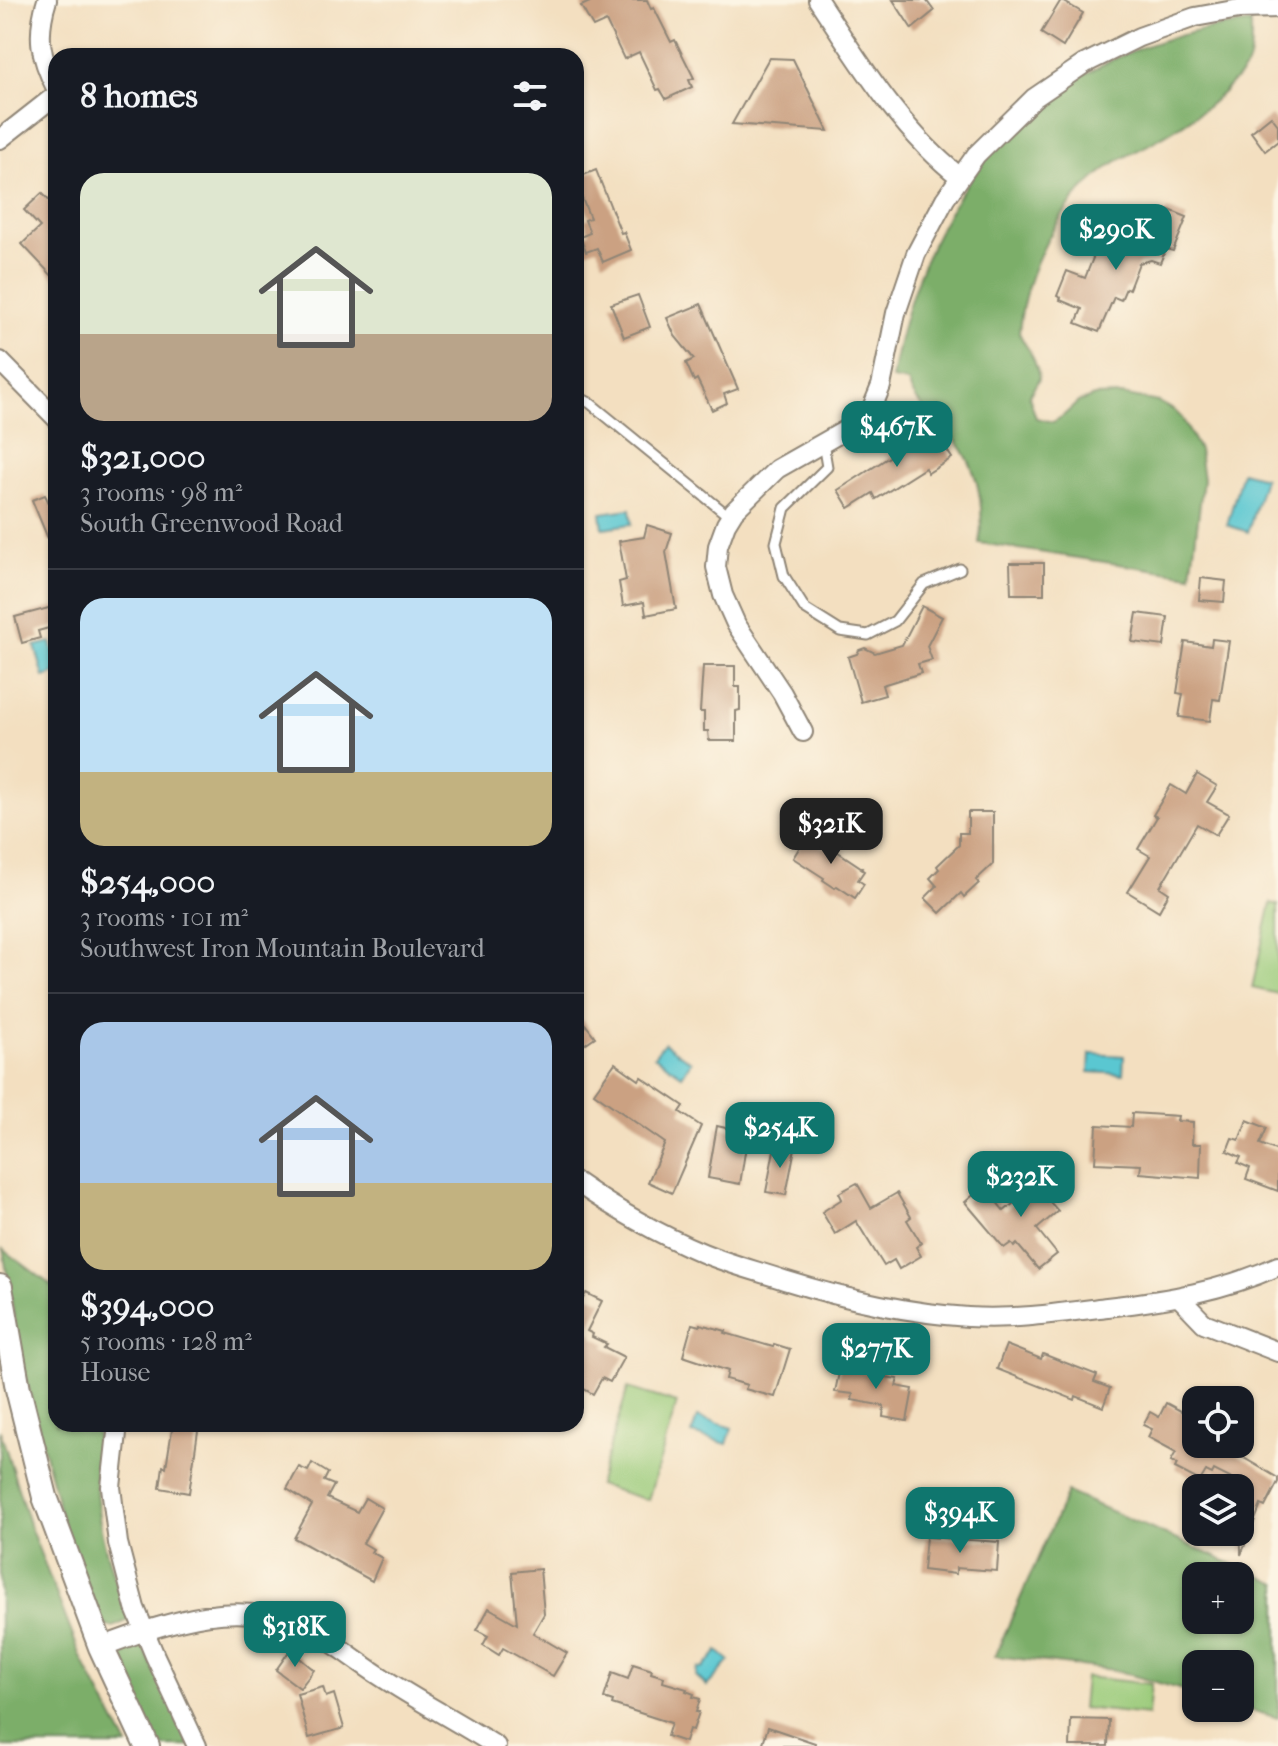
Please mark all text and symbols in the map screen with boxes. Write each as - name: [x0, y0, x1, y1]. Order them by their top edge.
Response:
- icon: filters: [508, 74, 552, 118]
- text: 8 homes: [80, 76, 198, 116]
- pin: $290K: [1060, 204, 1172, 272]
- text: $290K: [1079, 214, 1153, 245]
- icon: home: [244, 225, 388, 369]
- pin: $467K: [841, 401, 953, 469]
- text: $467K: [859, 411, 935, 442]
- text: $321,000: [80, 437, 206, 477]
- text: 3 rooms · 98 m²: [80, 477, 242, 508]
- text: South Greenwood Road: [80, 508, 343, 539]
- icon: home: [244, 650, 388, 794]
- pin: $321K: [775, 798, 887, 866]
- text: $321K: [798, 808, 864, 839]
- text: $254,000: [80, 862, 215, 902]
- text: 3 rooms · 101 m²: [80, 902, 248, 933]
- text: Southwest Iron Mountain Boulevard: [80, 933, 485, 964]
- icon: home: [244, 1074, 388, 1218]
- pin: $254K: [724, 1102, 836, 1170]
- text: $254K: [743, 1112, 817, 1143]
- pin: $232K: [965, 1151, 1077, 1219]
- text: $232K: [986, 1161, 1056, 1192]
- text: $394,000: [80, 1286, 214, 1326]
- pin: $277K: [820, 1323, 932, 1391]
- text: 5 rooms · 128 m²: [80, 1326, 252, 1357]
- text: $277K: [840, 1333, 912, 1364]
- text: House: [80, 1357, 150, 1388]
- map controls: [1182, 1386, 1254, 1722]
- button: locate: [1182, 1386, 1254, 1458]
- button: layers: [1182, 1474, 1254, 1546]
- pin: $394K: [904, 1487, 1016, 1555]
- text: $394K: [924, 1497, 996, 1528]
- button: +: [1182, 1562, 1254, 1634]
- pin: $318K: [239, 1601, 351, 1669]
- text: $318K: [262, 1611, 328, 1642]
- button: −: [1182, 1650, 1254, 1722]

